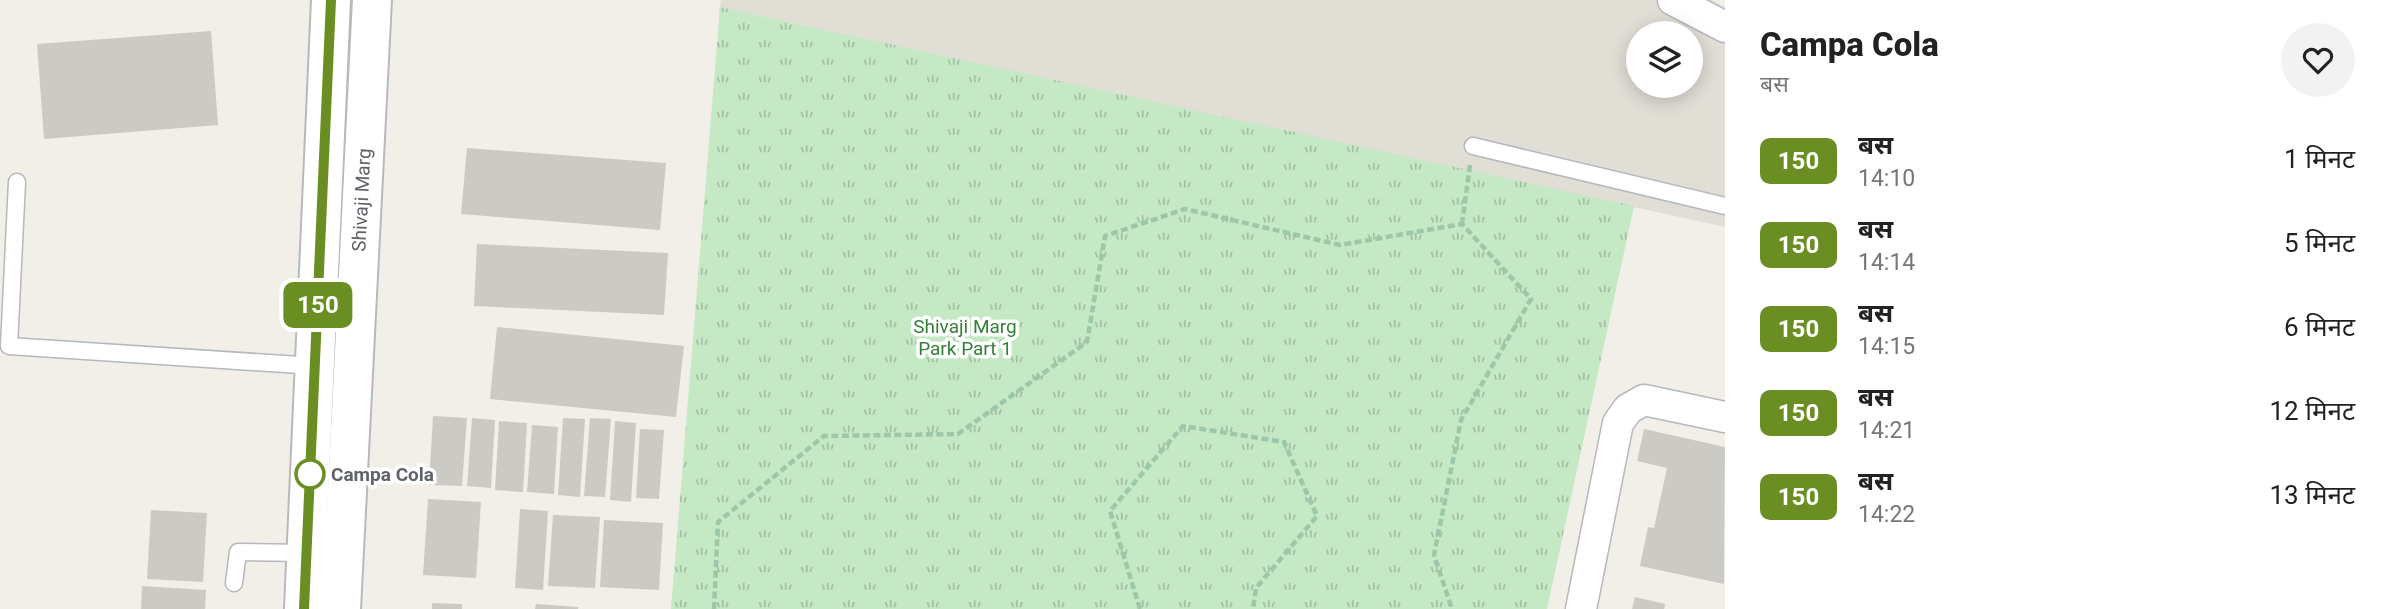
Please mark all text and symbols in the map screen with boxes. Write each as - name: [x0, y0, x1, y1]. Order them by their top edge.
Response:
- map controls: [1626, 21, 1703, 98]
- button: layers: [1626, 21, 1703, 98]
- button: heart: [2281, 23, 2355, 97]
- text: Campa Cola: [1760, 25, 1939, 64]
- text: बस: [1760, 71, 1789, 98]
- text: बस: [1858, 130, 1893, 160]
- text: 1 मिनट: [2284, 144, 2355, 174]
- text: 150: [1778, 147, 1819, 175]
- street label: Shivaji Marg: [347, 148, 376, 252]
- text: 14:10: [1858, 165, 1915, 192]
- text: बस: [1858, 214, 1893, 244]
- text: 5 मिनट: [2284, 228, 2355, 258]
- text: 150: [1778, 231, 1819, 259]
- text: 14:14: [1858, 249, 1915, 276]
- line badge: 150: [278, 282, 358, 328]
- text: 150: [297, 291, 339, 319]
- text: बस: [1858, 298, 1893, 328]
- text: 6 मिनट: [2284, 312, 2355, 342]
- park label: Shivaji Marg Park Part 1: [913, 315, 1017, 360]
- text: 150: [1778, 315, 1819, 343]
- text: 14:15: [1858, 333, 1915, 360]
- text: बस: [1858, 382, 1893, 412]
- text: 12 मिनट: [2270, 396, 2355, 426]
- text: 150: [1778, 399, 1819, 427]
- text: 14:21: [1858, 417, 1915, 444]
- marker: Campa Cola: [295, 459, 325, 489]
- place label: Campa Cola: [331, 463, 434, 486]
- text: बस: [1858, 466, 1893, 496]
- text: 13 मिनट: [2270, 480, 2355, 510]
- text: 150: [1778, 483, 1819, 511]
- text: 14:22: [1858, 501, 1915, 528]

